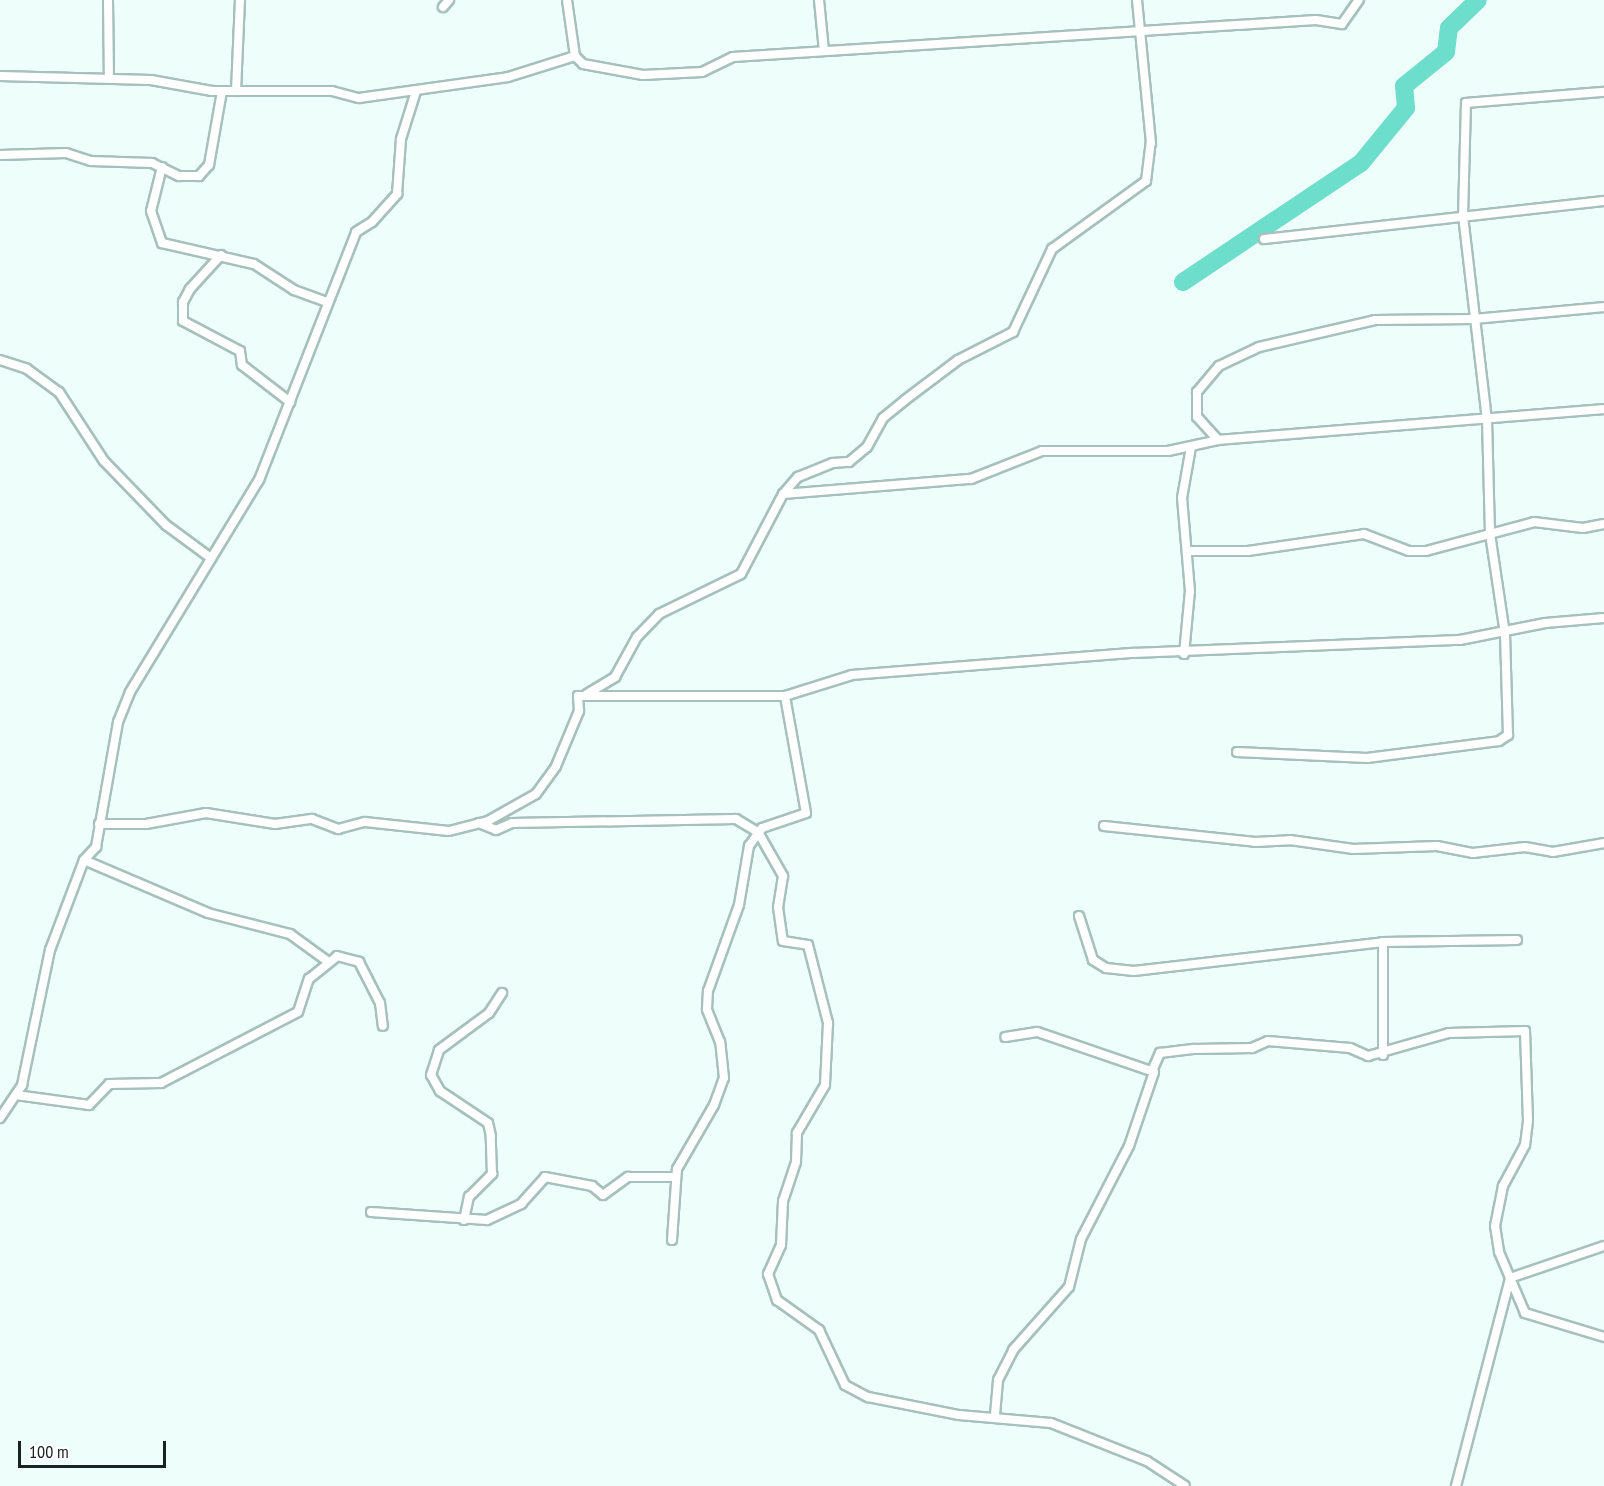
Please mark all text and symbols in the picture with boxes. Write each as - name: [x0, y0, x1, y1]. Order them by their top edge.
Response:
- scale bar: [21, 1429, 170, 1467]
- text: 100 m: [29, 1440, 69, 1463]

